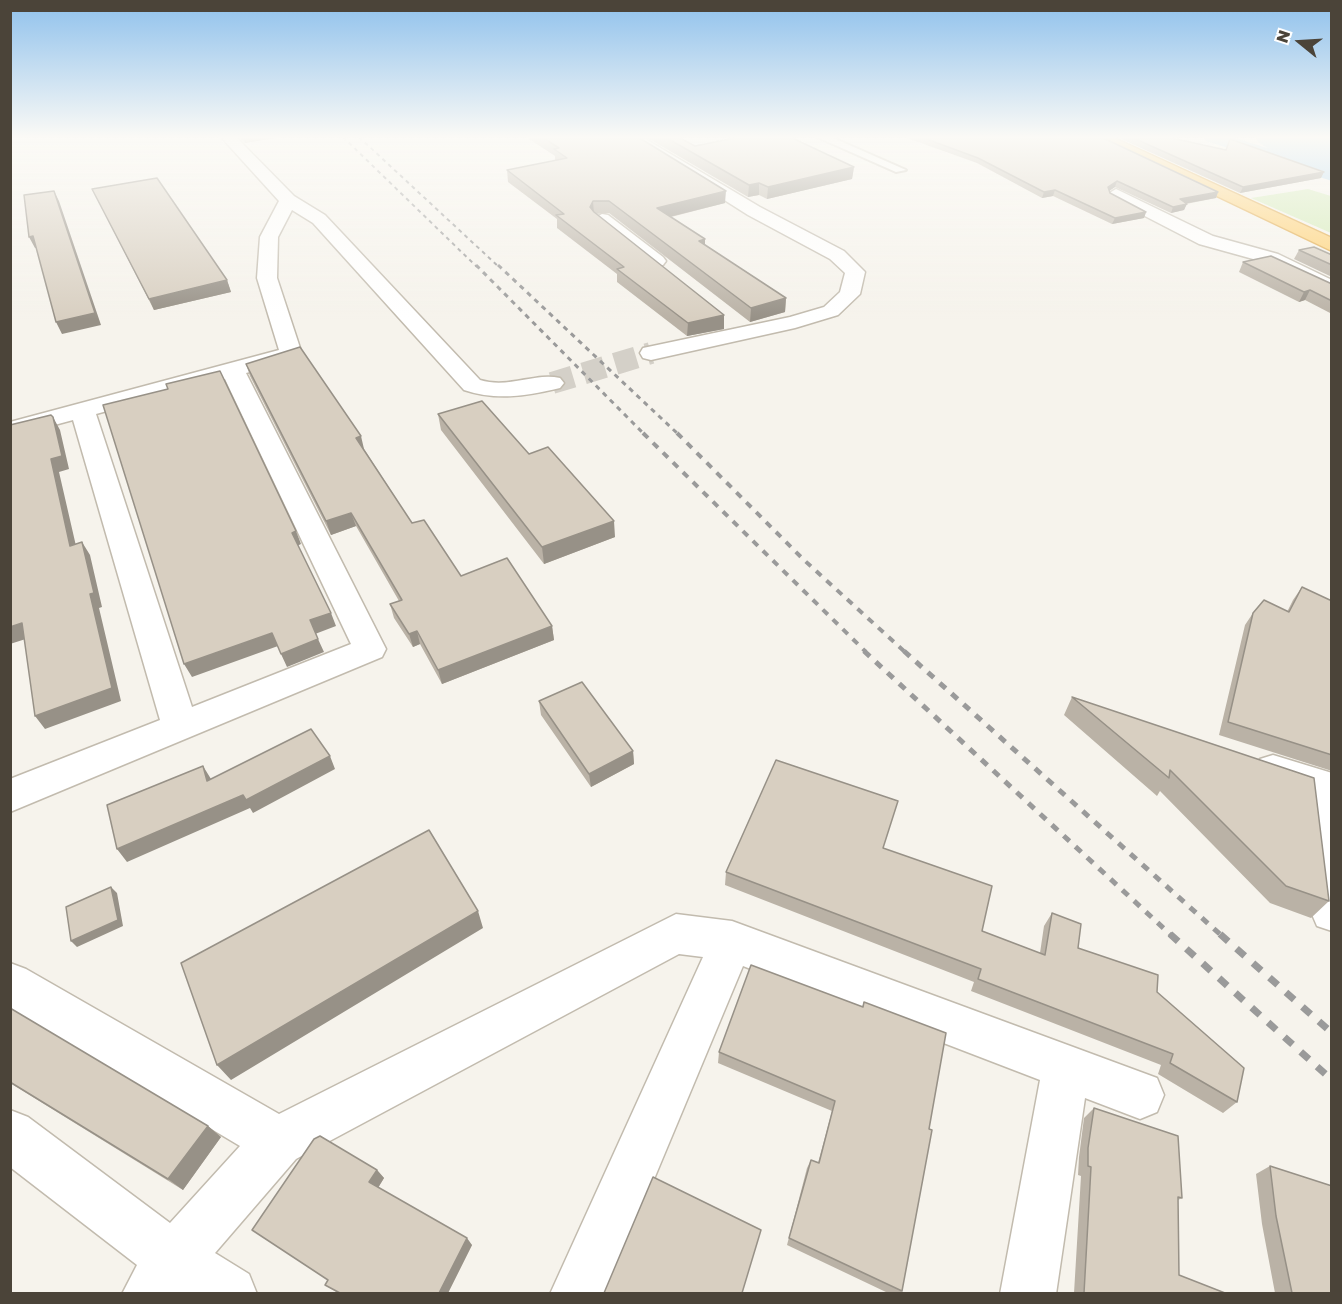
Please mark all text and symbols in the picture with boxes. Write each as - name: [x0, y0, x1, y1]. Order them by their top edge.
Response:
- north arrow: [1270, 12, 1330, 72]
- text: N: [1271, 28, 1294, 45]

